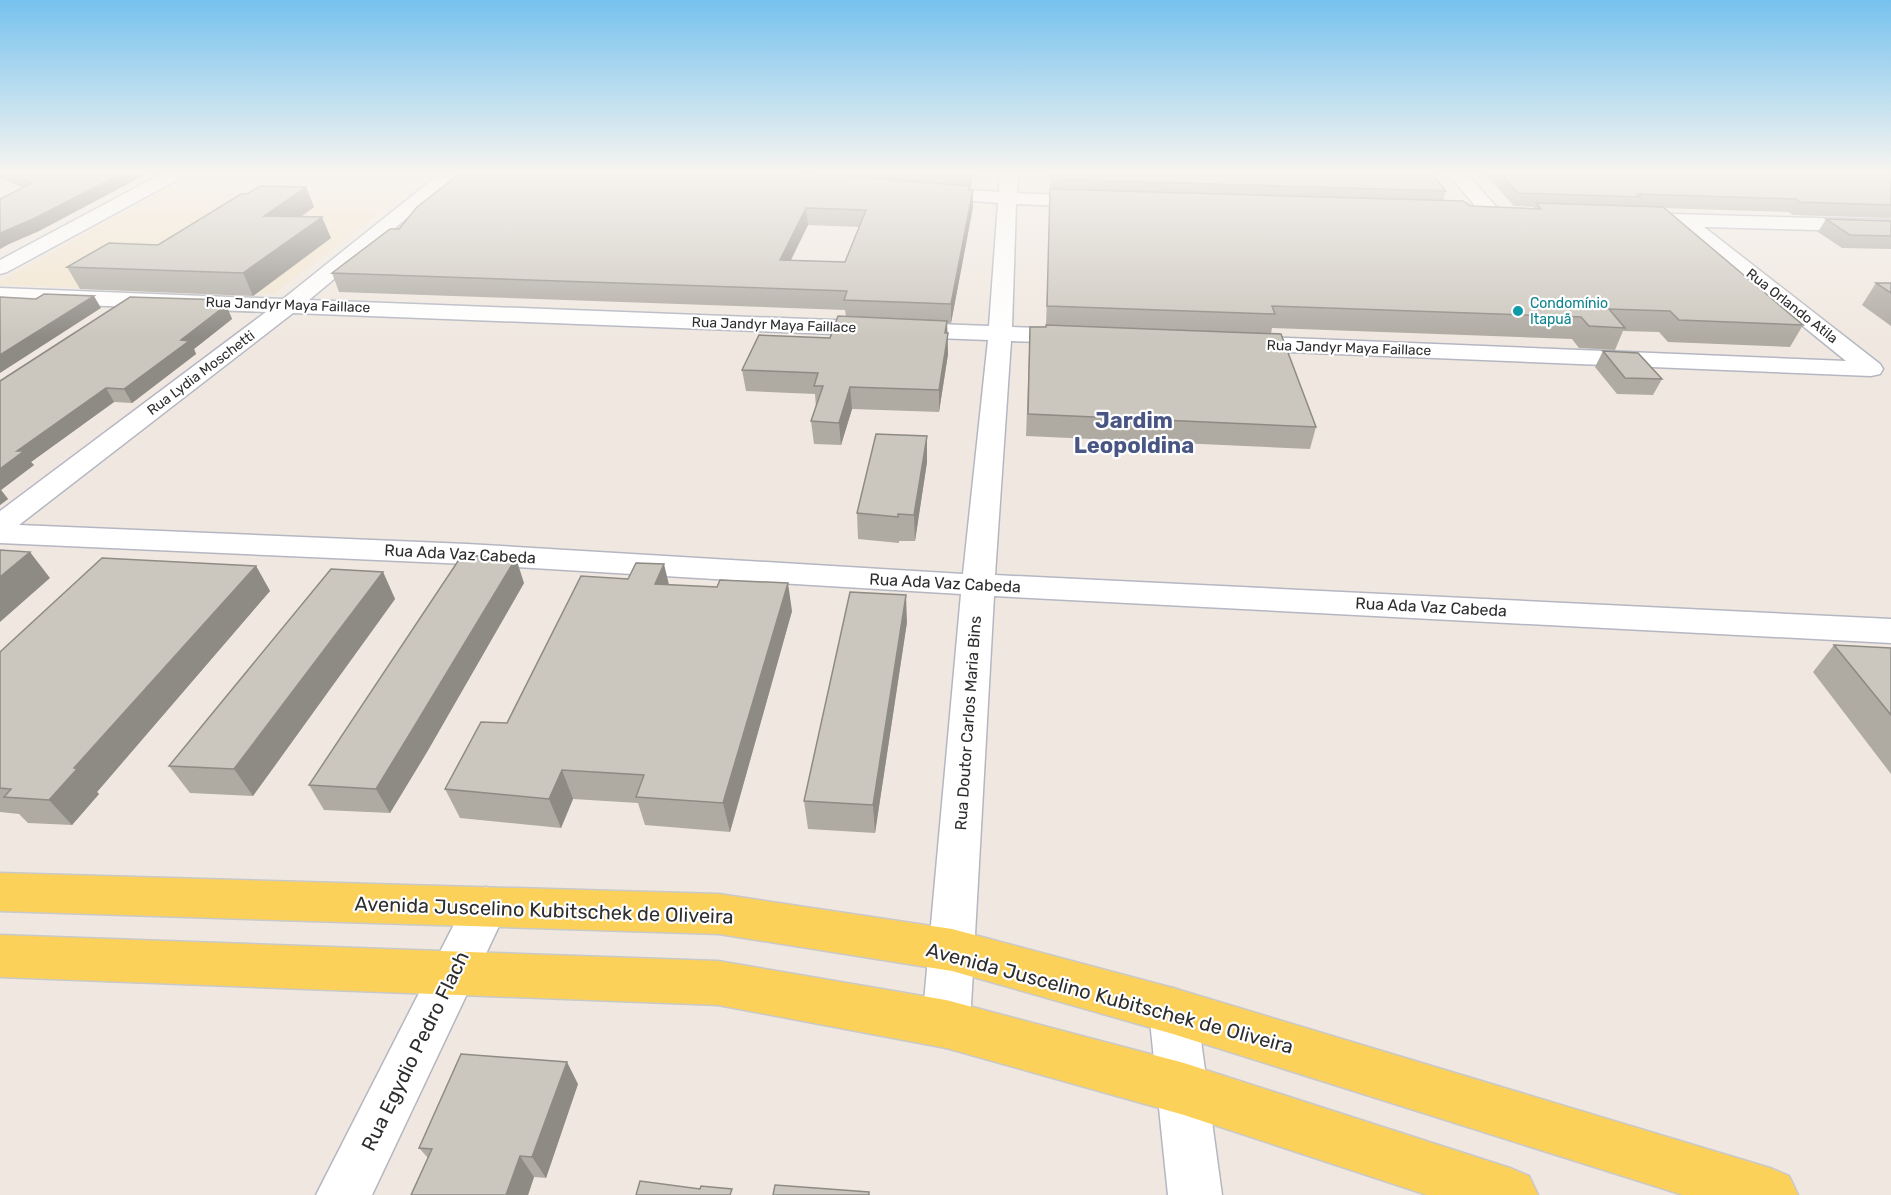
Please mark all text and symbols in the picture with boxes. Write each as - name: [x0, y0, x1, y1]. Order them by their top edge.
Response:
- street label: Rua Orlando Atila: [1743, 265, 1841, 347]
- street label: Rua Jandyr Maya Faillace: [205, 294, 371, 316]
- place label: Condomínio Itapuã: [1530, 295, 1608, 328]
- marker: Condomínio Itapuã: [1511, 304, 1525, 318]
- street label: Rua Jandyr Maya Faillace: [691, 314, 857, 336]
- street label: Rua Lydia Moschetti: [144, 327, 258, 419]
- street label: Rua Jandyr Maya Faillace: [1266, 337, 1432, 359]
- district label: Jardim Leopoldina: [1074, 407, 1194, 459]
- street label: Rua Ada Vaz Cabeda: [384, 541, 536, 567]
- street label: Rua Ada Vaz Cabeda: [869, 570, 1021, 596]
- street label: Rua Ada Vaz Cabeda: [1355, 594, 1507, 620]
- street label: Rua Doutor Carlos Maria Bins: [951, 615, 985, 831]
- street label: Avenida Juscelino Kubitschek de Oliveira: [354, 891, 734, 929]
- street label: Avenida Juscelino Kubitschek de Oliveira: [924, 937, 1296, 1059]
- street label: Rua Egydio Pedro Flach: [356, 947, 474, 1155]

